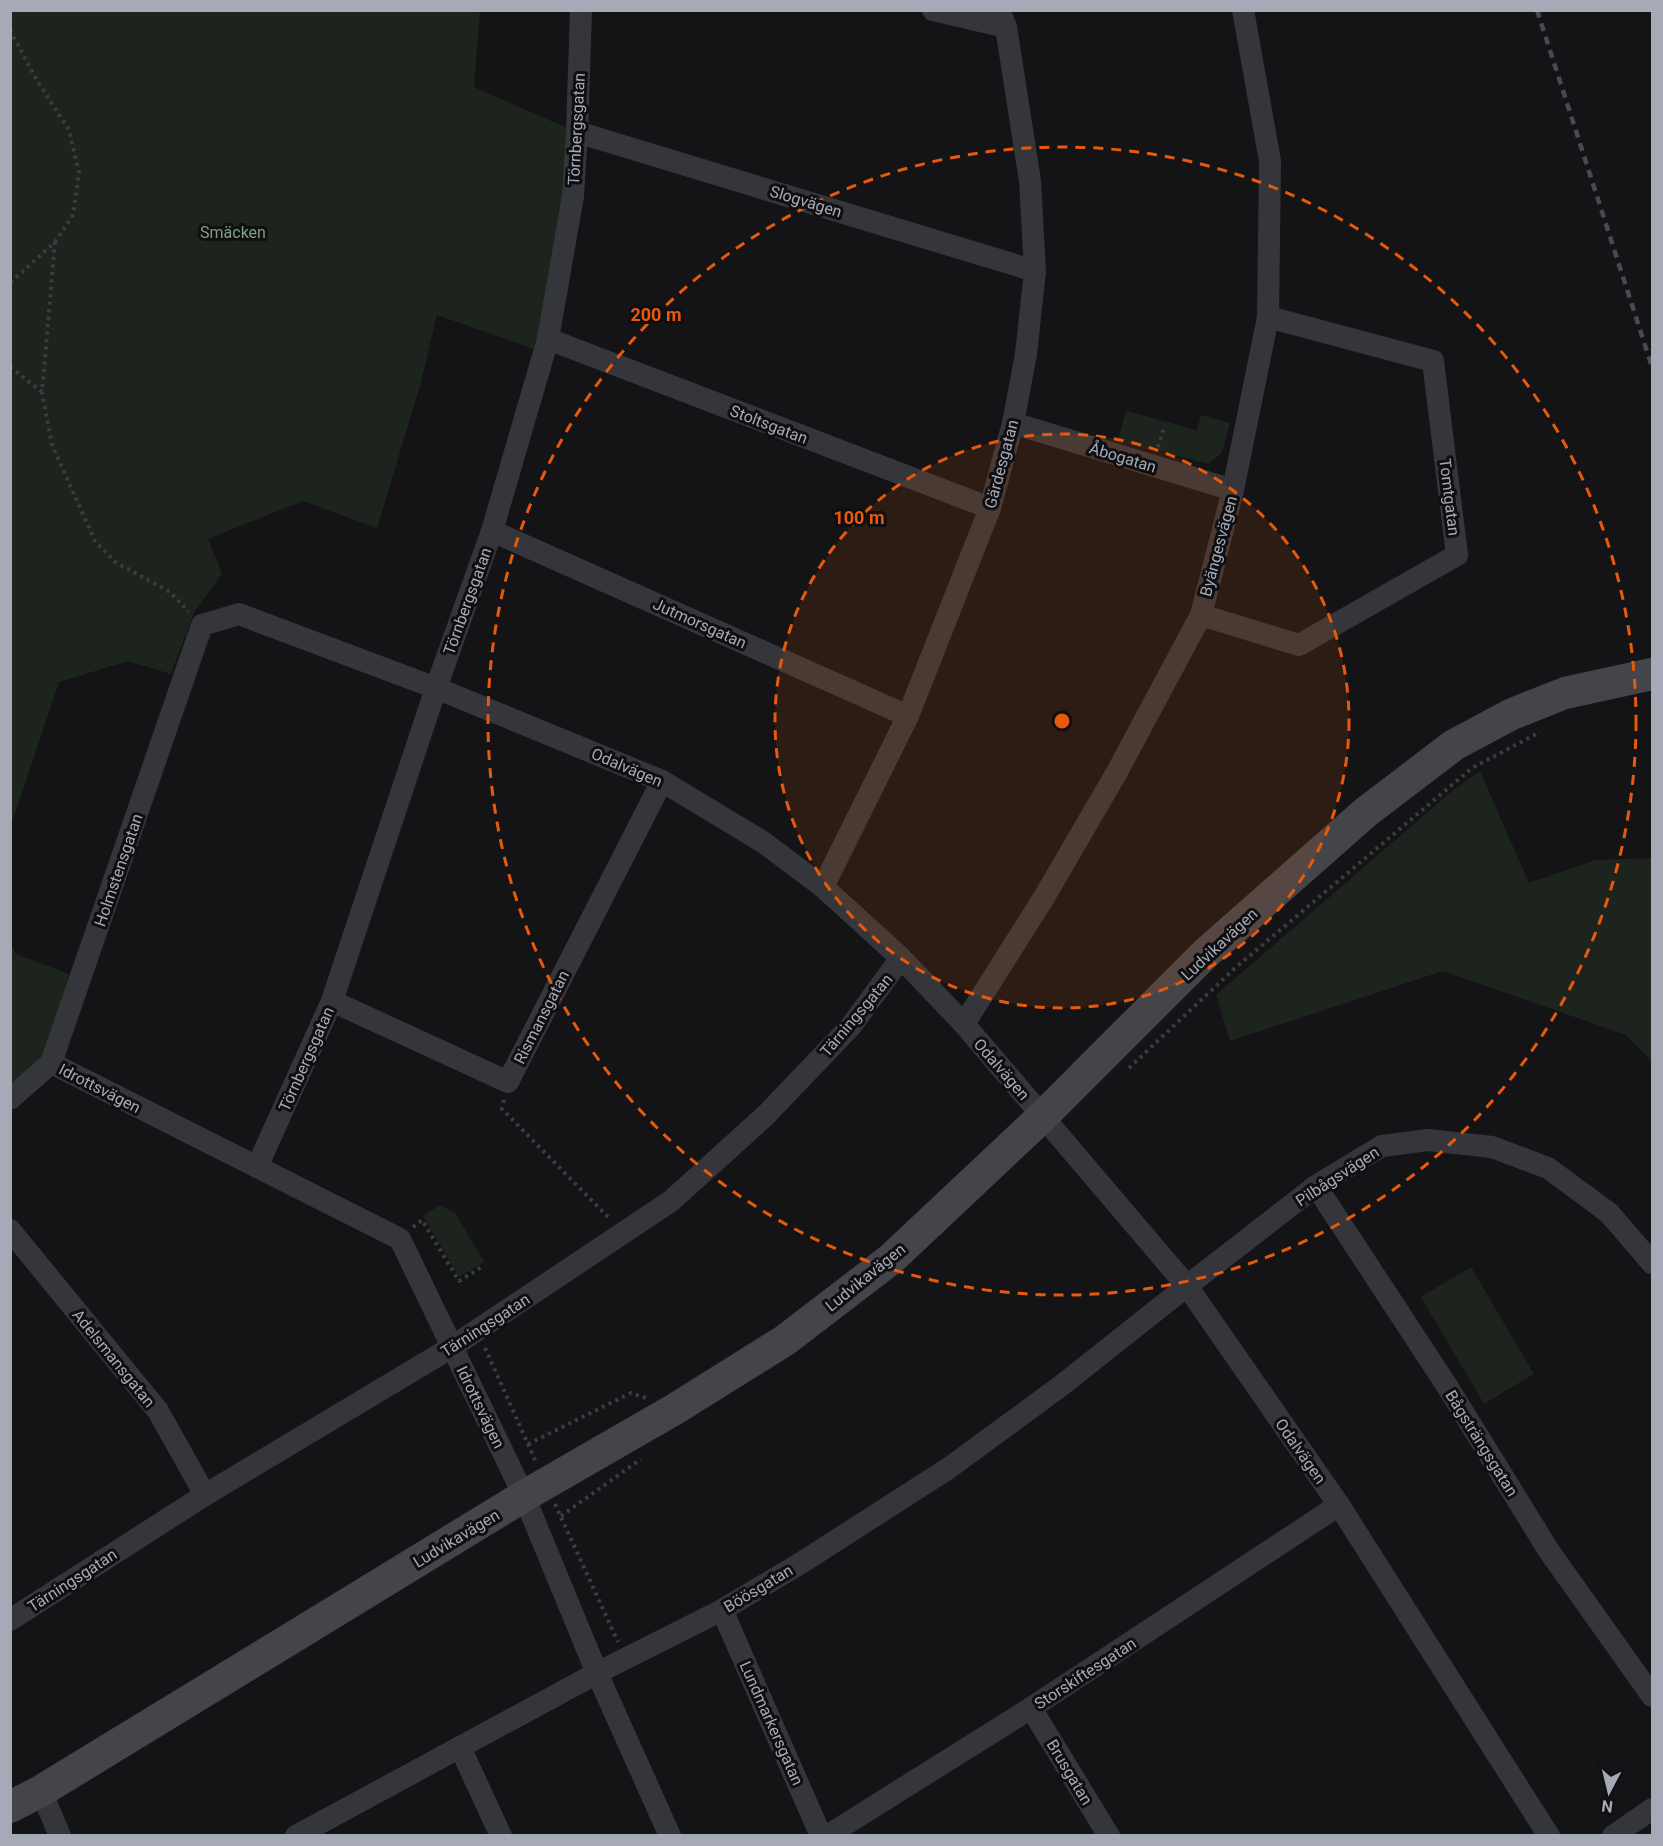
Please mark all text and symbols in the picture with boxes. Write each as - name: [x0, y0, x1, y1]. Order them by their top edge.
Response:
- street label: Törnbergsgatan: [564, 72, 589, 186]
- street label: Slogvägen: [768, 182, 844, 221]
- park label: Smäcken: [200, 223, 266, 242]
- text: 200 m: [630, 304, 682, 325]
- street label: Stoltsgatan: [727, 401, 810, 448]
- street label: Gärdesgatan: [981, 418, 1022, 511]
- street label: Åbogatan: [1087, 437, 1159, 477]
- street label: Tomtgatan: [1435, 457, 1464, 537]
- street label: Byängesvägen: [1196, 494, 1241, 598]
- text: 100 m: [833, 507, 885, 528]
- street label: Törnbergsgatan: [439, 545, 496, 657]
- street label: Jutmorsgatan: [650, 594, 749, 653]
- centre of rings: [1052, 711, 1072, 731]
- street label: Odalvägen: [588, 744, 665, 791]
- street label: Holmstensgatan: [90, 811, 147, 929]
- street label: Ludvikavägen: [1177, 904, 1261, 984]
- street label: Rismansgatan: [510, 967, 573, 1067]
- street label: Tärningsgatan: [816, 970, 896, 1061]
- street label: Törnbergsgatan: [275, 1004, 338, 1115]
- street label: Odalvägen: [970, 1035, 1033, 1104]
- street label: Idrottsvägen: [56, 1060, 144, 1117]
- street label: Pilbågsvägen: [1292, 1142, 1382, 1210]
- street label: Ludvikavägen: [822, 1239, 909, 1315]
- street label: Tärningsgatan: [437, 1290, 533, 1361]
- street label: Adelsmansgatan: [68, 1306, 159, 1411]
- street label: Idrottsvägen: [452, 1363, 509, 1451]
- street label: Bågsträngsgatan: [1441, 1387, 1522, 1500]
- street label: Odalvägen: [1271, 1415, 1330, 1488]
- street label: Ludvikavägen: [410, 1505, 503, 1572]
- street label: Tärningsgatan: [24, 1545, 120, 1616]
- street label: Böösgatan: [720, 1560, 796, 1616]
- street label: Storskiftesgatan: [1031, 1633, 1140, 1713]
- street label: Lundmarkersgatan: [736, 1658, 807, 1788]
- street label: Brusgatan: [1043, 1736, 1096, 1808]
- north arrow: [1579, 1762, 1639, 1822]
- text: N: [1600, 1796, 1614, 1817]

